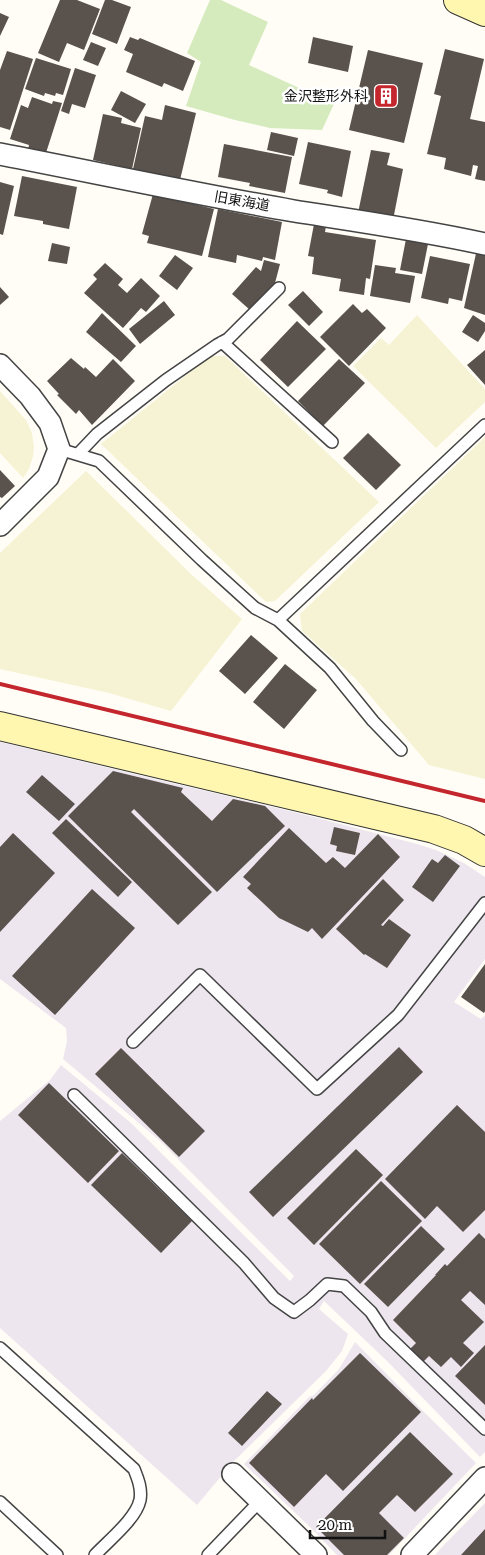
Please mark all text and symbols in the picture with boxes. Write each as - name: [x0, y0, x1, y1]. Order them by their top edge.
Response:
- building icon: 金沢整形外科: [373, 83, 399, 109]
- place label: 金沢整形外科: [284, 88, 368, 104]
- street label: 旧東海道: [213, 188, 271, 214]
- scale bar: [310, 1508, 385, 1540]
- text: 20 m: [318, 1516, 353, 1534]

